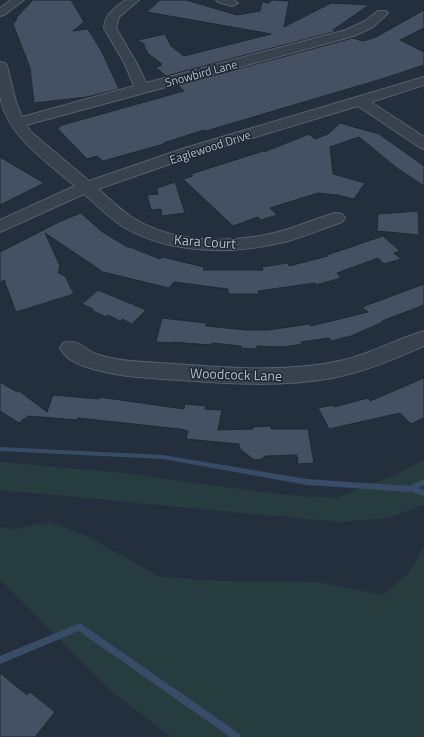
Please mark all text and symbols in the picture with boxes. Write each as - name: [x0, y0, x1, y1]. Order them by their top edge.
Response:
- street label: Snowbird Lane: [163, 54, 239, 92]
- street label: Eaglewood Drive: [167, 125, 253, 169]
- street label: Kara Court: [173, 228, 237, 254]
- street label: Woodcock Lane: [190, 362, 282, 386]

